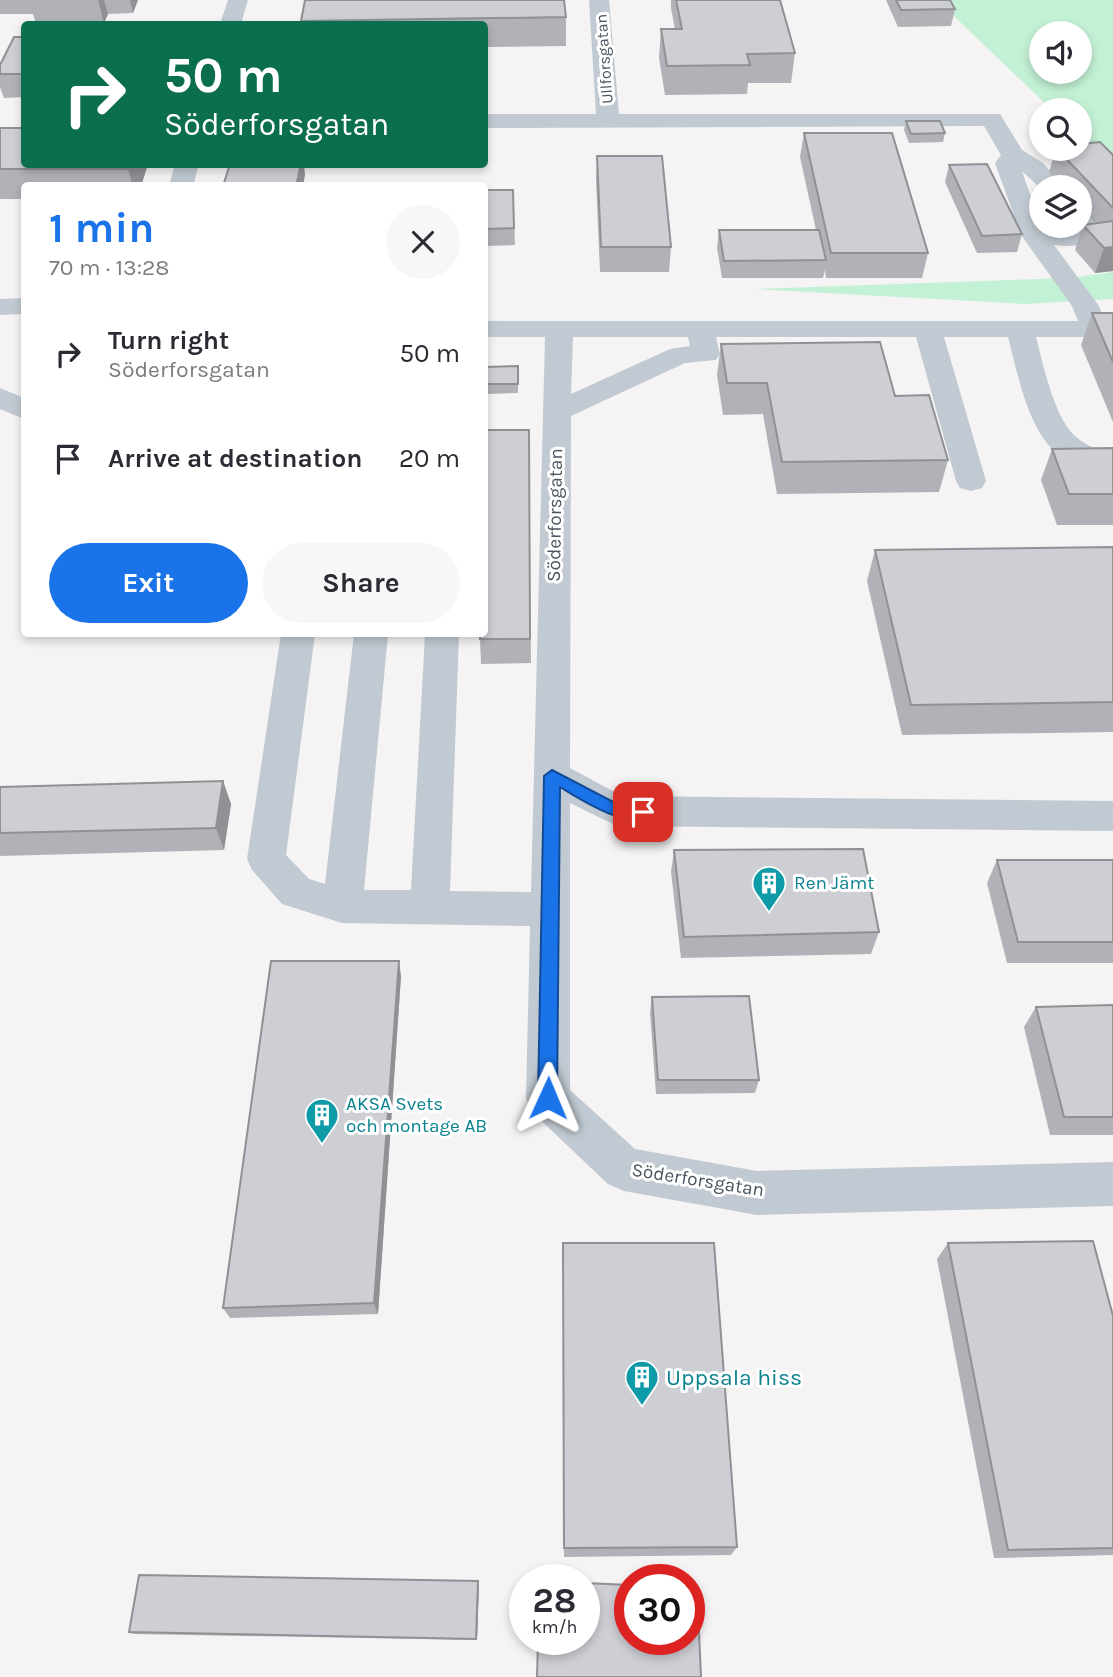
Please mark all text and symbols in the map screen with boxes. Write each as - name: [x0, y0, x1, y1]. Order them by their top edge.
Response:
- street label: Ullforsgatan: [591, 13, 617, 105]
- map controls: [1029, 21, 1092, 238]
- button: sound: [1029, 21, 1092, 84]
- text: 50 m: [164, 47, 282, 104]
- icon: right: [49, 49, 140, 140]
- button: search: [1029, 98, 1092, 161]
- text: Söderforsgatan: [164, 106, 389, 143]
- button: layers: [1029, 175, 1092, 238]
- text: 1 min: [49, 203, 154, 253]
- button: close: [386, 205, 460, 279]
- text: 70 m · 13:28: [49, 254, 169, 281]
- text: Turn right: [108, 325, 229, 356]
- icon: right: [49, 335, 87, 373]
- text: 50 m: [399, 338, 460, 369]
- text: Söderforsgatan: [108, 356, 270, 383]
- icon: arrive: [49, 440, 87, 478]
- text: Arrive at destination: [108, 443, 362, 474]
- text: 20 m: [399, 443, 460, 474]
- street label: Söderforsgatan: [543, 448, 567, 582]
- button: Exit: [49, 543, 248, 623]
- button: Share: [262, 543, 460, 623]
- pin: [613, 782, 673, 842]
- icon: arrive: [624, 793, 662, 831]
- building icon: Ren Jämt: [750, 864, 788, 913]
- place label: Ren Jämt: [794, 872, 874, 894]
- position arrow: [511, 1061, 585, 1135]
- place label: AKSA Svets och montage AB: [346, 1093, 487, 1137]
- building icon: AKSA Svets och montage AB: [303, 1096, 341, 1145]
- street label: Söderforsgatan: [630, 1159, 766, 1201]
- building icon: Uppsala hiss: [623, 1358, 661, 1407]
- place label: Uppsala hiss: [666, 1364, 802, 1391]
- speed limit sign: 30: [614, 1564, 705, 1655]
- text: 28: [533, 1580, 576, 1621]
- text: km/h: [532, 1616, 577, 1638]

